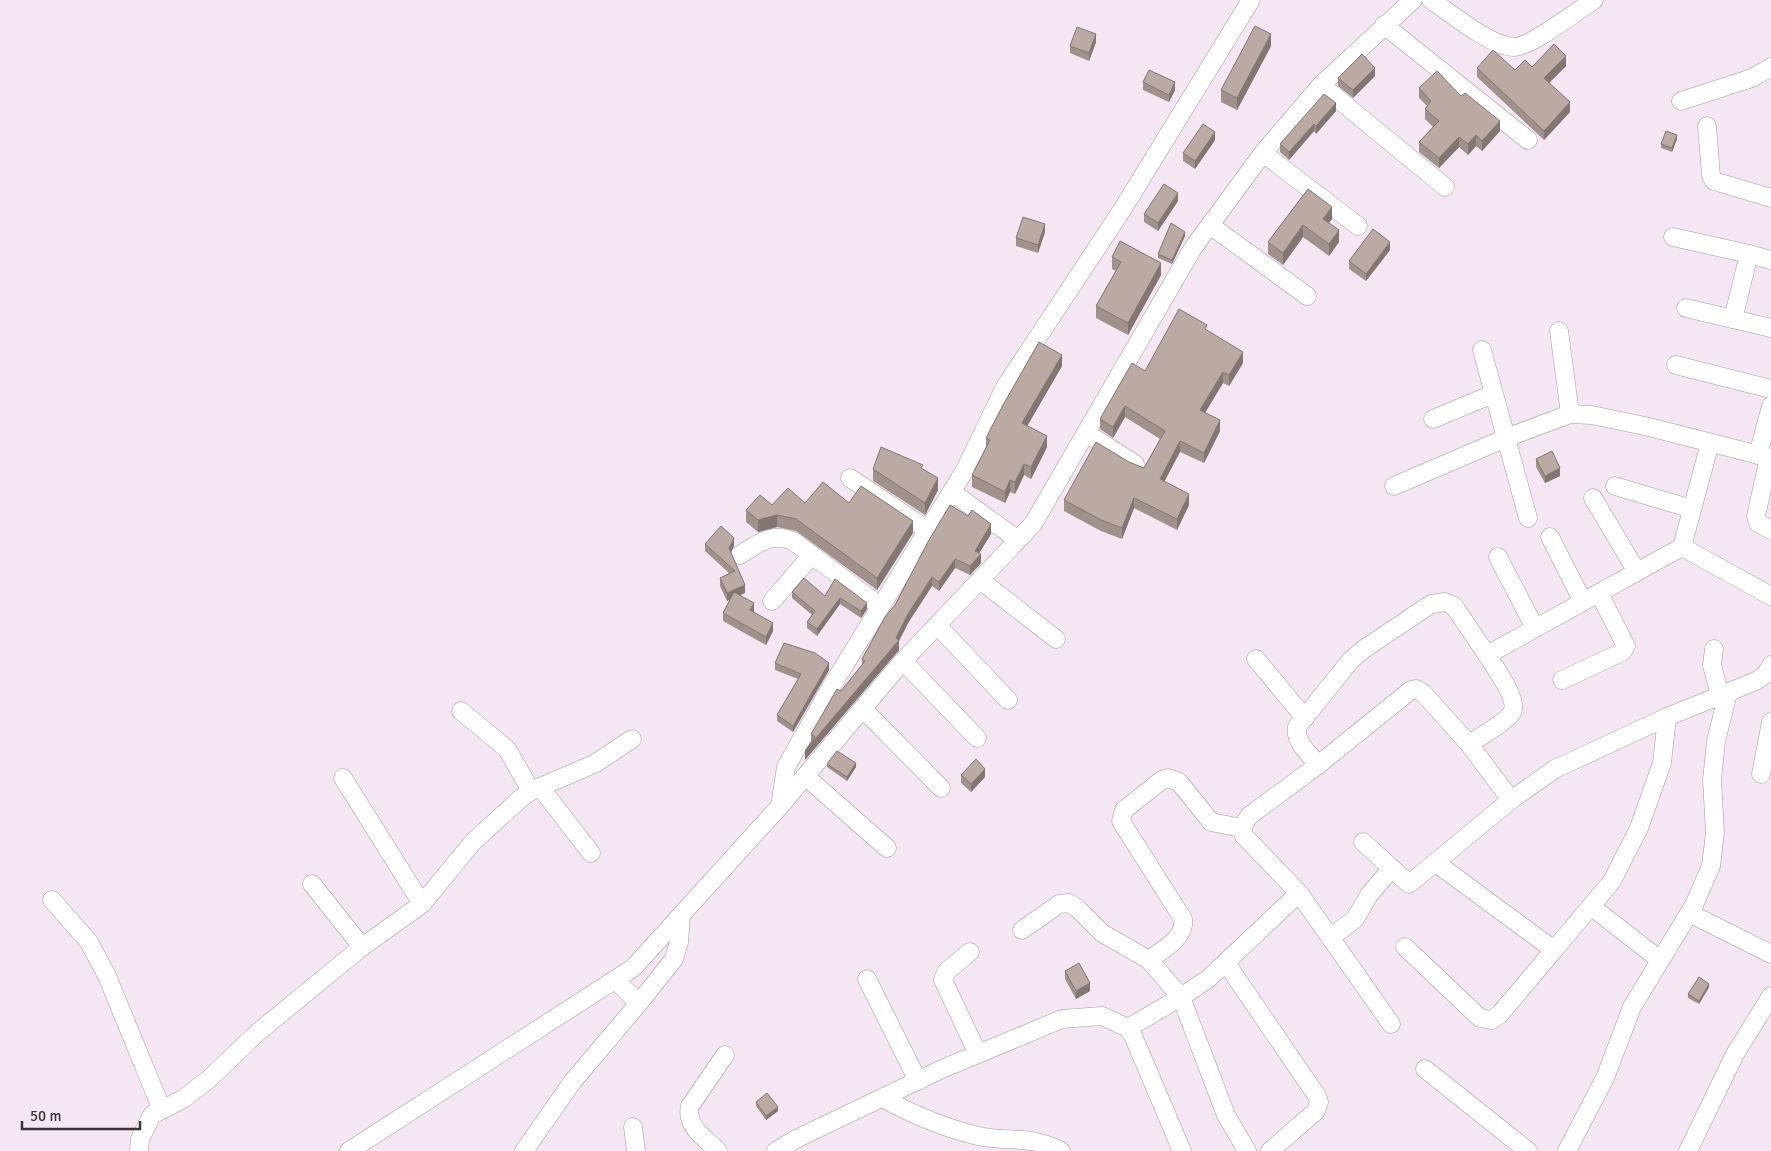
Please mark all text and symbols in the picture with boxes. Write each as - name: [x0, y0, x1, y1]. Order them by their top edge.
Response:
- scale bar: [22, 1098, 140, 1130]
- text: 50 m: [30, 1107, 61, 1125]

